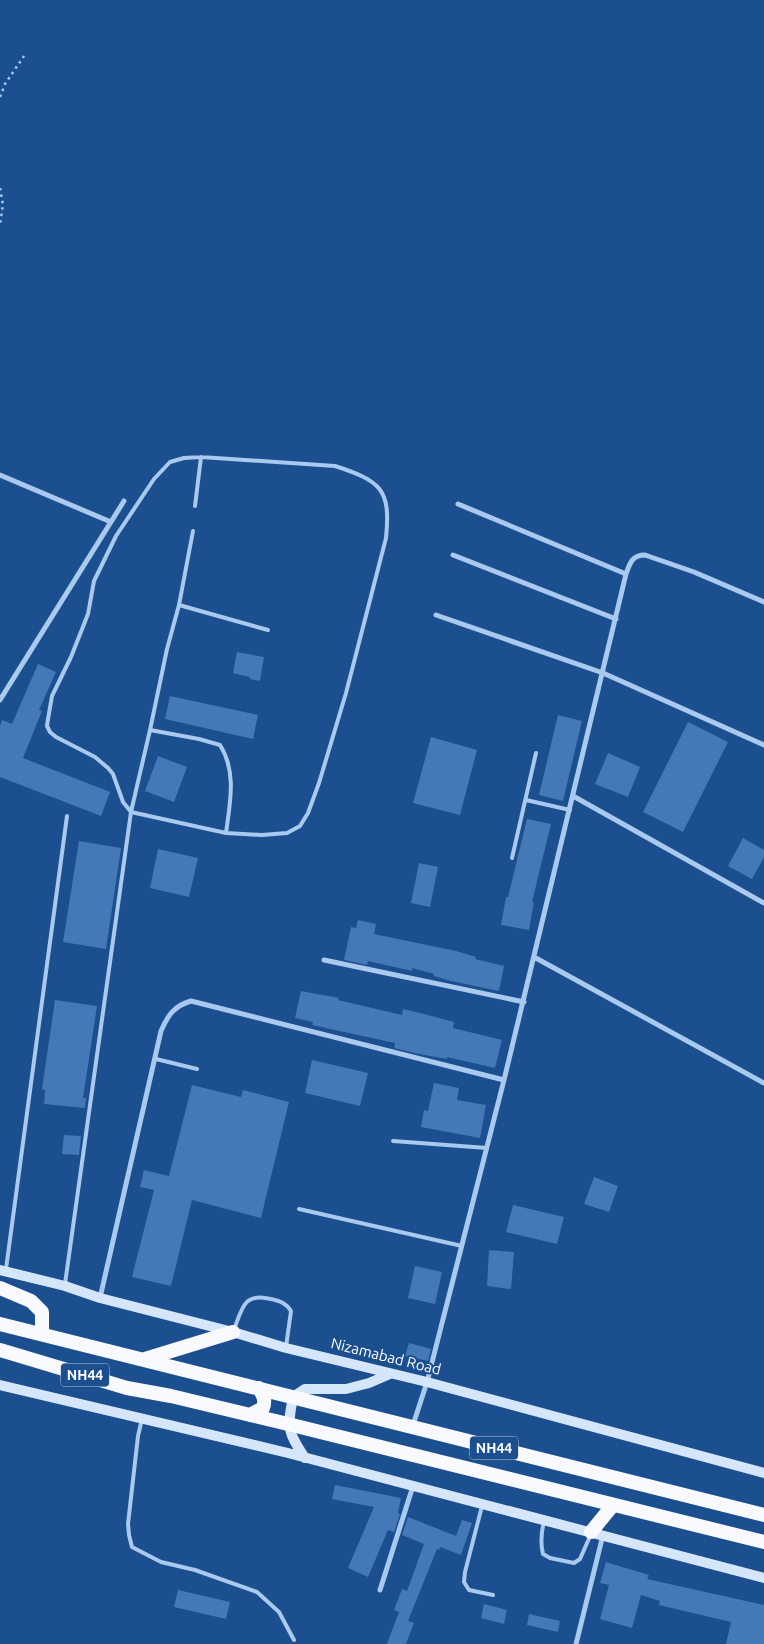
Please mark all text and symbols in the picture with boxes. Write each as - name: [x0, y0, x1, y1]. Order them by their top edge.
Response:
- street label: Nizamabad Road: [329, 1334, 443, 1378]
- road number: NH44: [61, 1364, 109, 1386]
- road number: NH44: [470, 1436, 518, 1460]

